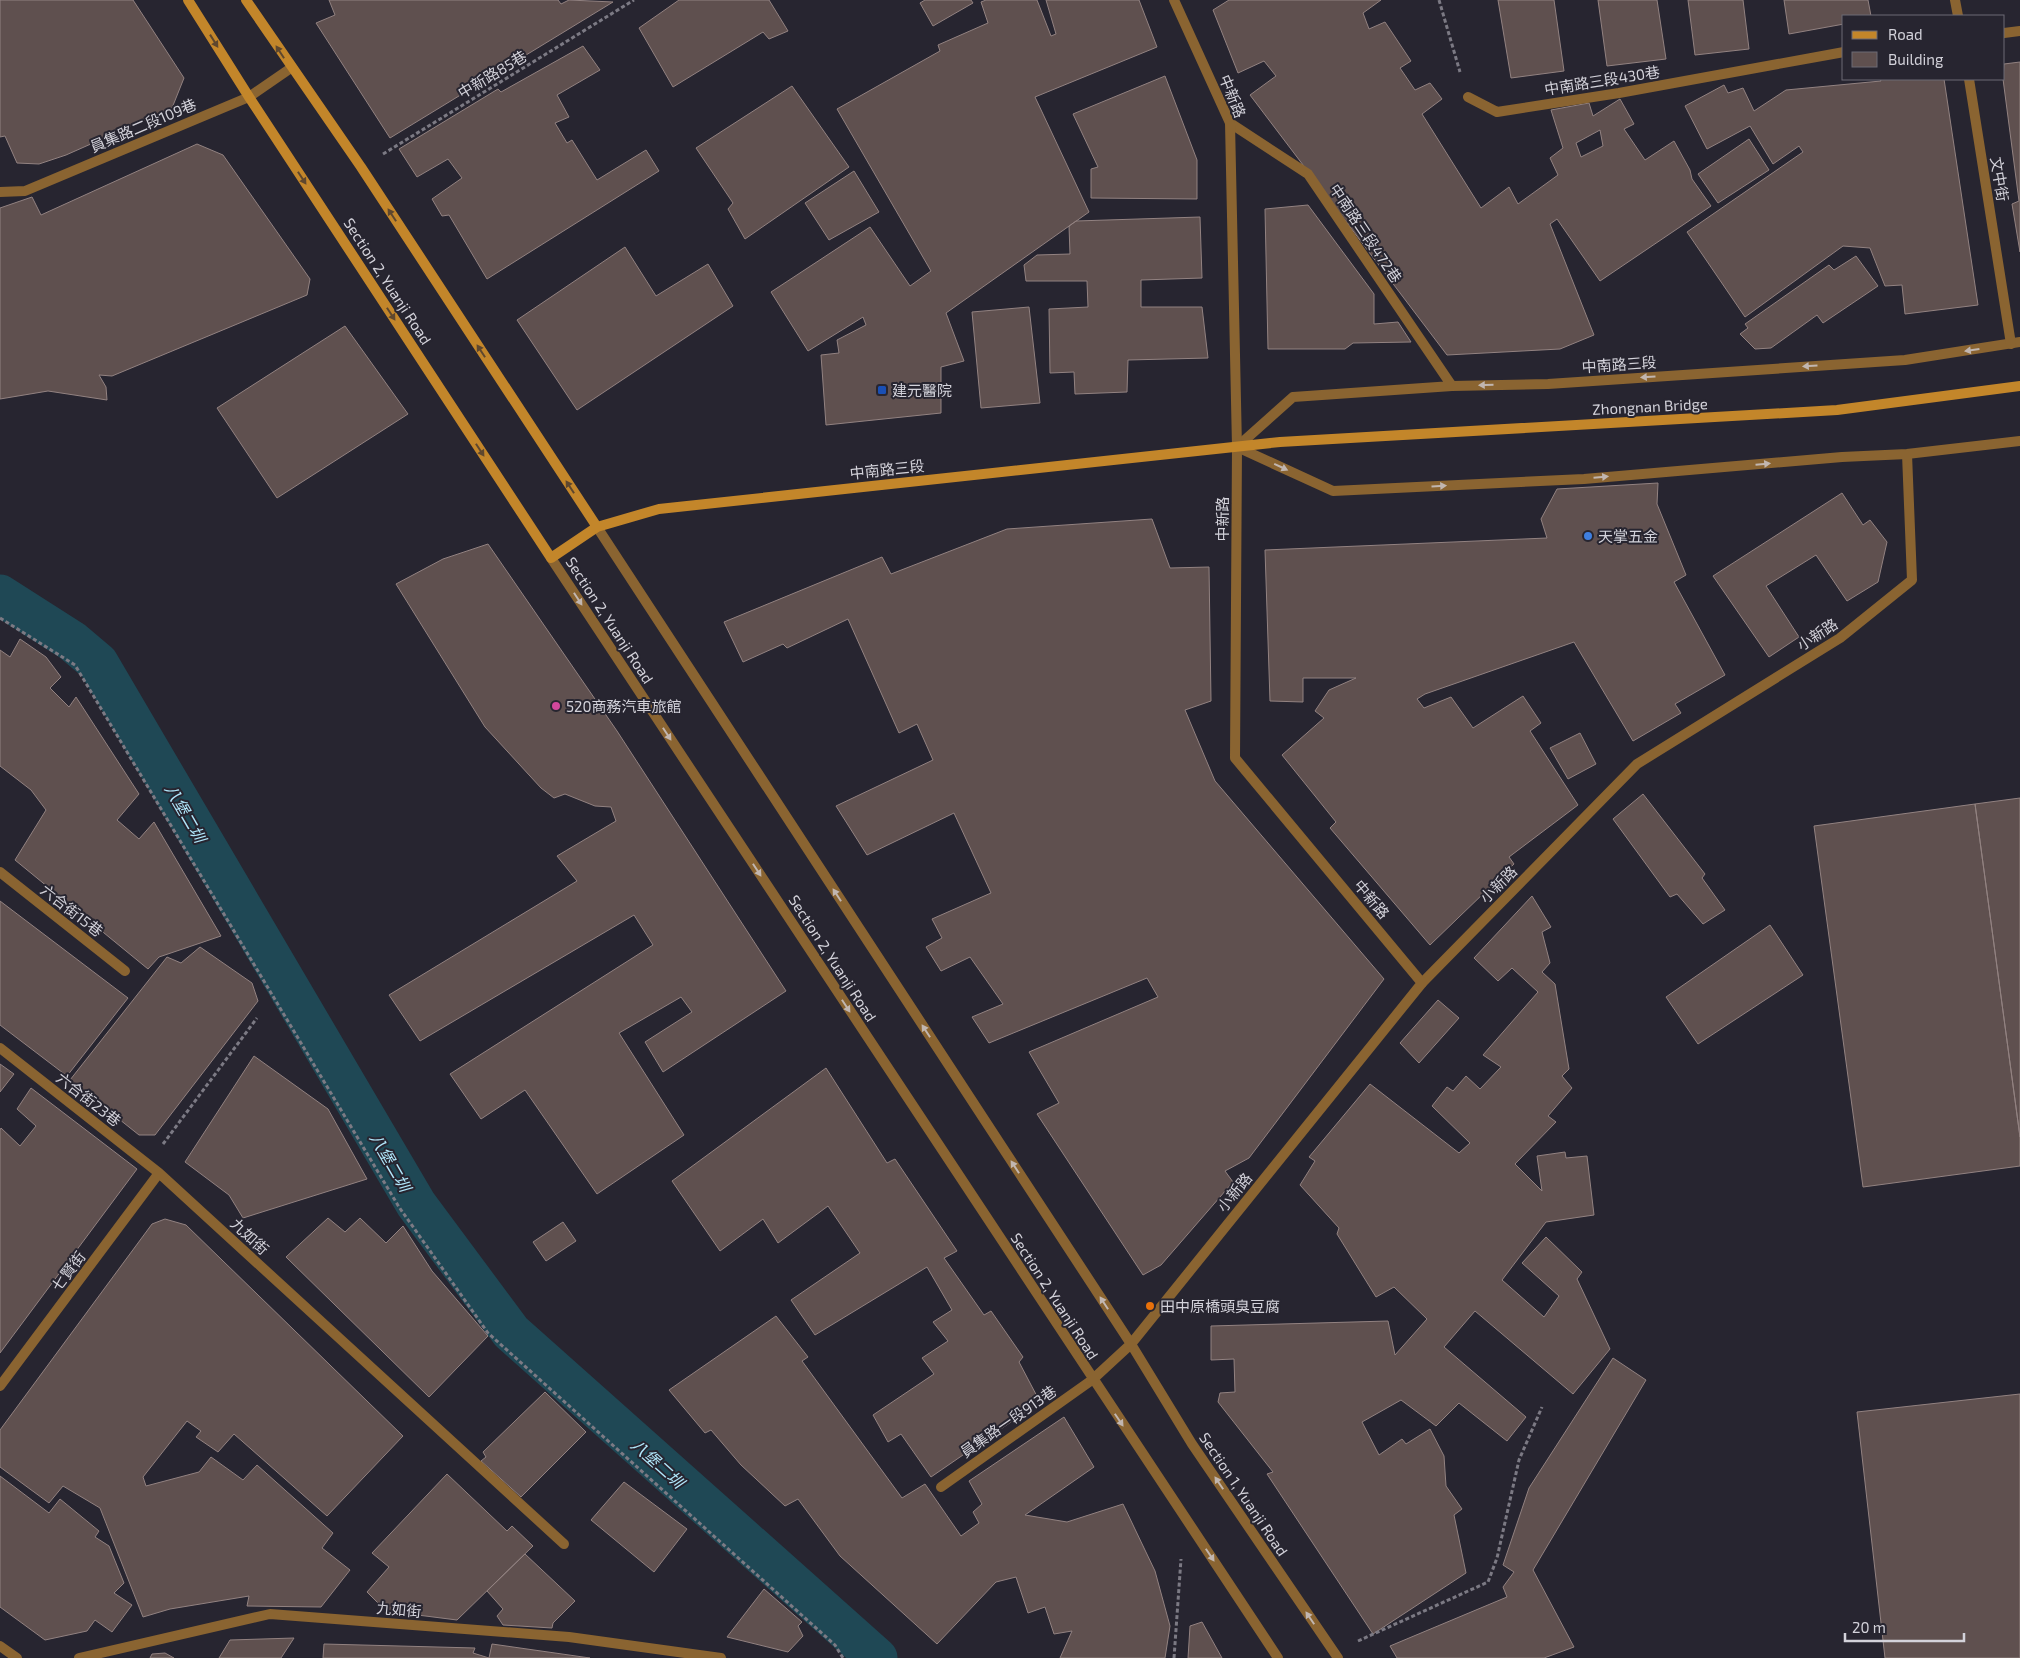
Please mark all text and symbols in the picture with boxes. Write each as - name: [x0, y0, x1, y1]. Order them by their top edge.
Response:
- legend: [1842, 15, 2005, 80]
- text: Road: [1888, 25, 1923, 43]
- one-way arrow: [209, 35, 219, 48]
- one-way arrow: [276, 45, 285, 59]
- street label: 中新路85巷: [454, 46, 530, 102]
- text: Building: [1888, 50, 1944, 68]
- street label: 中南路三段430巷: [1543, 62, 1661, 98]
- street label: 中新路: [1216, 72, 1250, 120]
- street label: 員集路二段109巷: [87, 95, 199, 155]
- street label: 文中街: [1988, 155, 2012, 203]
- one-way arrow: [297, 171, 307, 185]
- street label: 中南路三段472巷: [1326, 180, 1406, 286]
- one-way arrow: [387, 208, 397, 221]
- street label: Section 2, Yuanji Road: [340, 214, 436, 348]
- one-way arrow: [386, 307, 396, 321]
- one-way arrow: [477, 344, 486, 357]
- one-way arrow: [1963, 346, 1979, 354]
- street label: 中南路三段: [1581, 352, 1657, 376]
- one-way arrow: [1802, 363, 1818, 371]
- one-way arrow: [1640, 374, 1656, 382]
- place label: 建元醫院: [892, 381, 952, 399]
- one-way arrow: [1478, 381, 1494, 389]
- marker: 建元醫院: [876, 384, 888, 396]
- street label: Zhongnan Bridge: [1592, 394, 1708, 418]
- one-way arrow: [475, 443, 485, 457]
- street label: 中南路三段: [849, 456, 925, 482]
- one-way arrow: [1755, 460, 1771, 468]
- one-way arrow: [1274, 463, 1288, 471]
- one-way arrow: [1593, 473, 1609, 481]
- one-way arrow: [566, 480, 575, 493]
- one-way arrow: [1431, 481, 1447, 489]
- street label: 中新路: [1213, 496, 1231, 542]
- place label: 天掌五金: [1598, 527, 1658, 545]
- marker: 天掌五金: [1582, 530, 1594, 542]
- street label: Section 2, Yuanji Road: [562, 553, 658, 687]
- one-way arrow: [573, 592, 583, 605]
- street label: 小新路: [1793, 614, 1841, 654]
- place label: 520商務汽車旅館: [566, 697, 682, 715]
- marker: 520商務汽車旅館: [550, 700, 562, 712]
- one-way arrow: [662, 728, 672, 741]
- water label: 八堡二圳: [162, 781, 211, 847]
- street label: 小新路: [1476, 862, 1520, 906]
- one-way arrow: [752, 863, 761, 877]
- street label: 中新路: [1351, 876, 1393, 922]
- street label: 六合街15巷: [37, 880, 107, 940]
- one-way arrow: [832, 888, 842, 901]
- street label: Section 2, Yuanji Road: [785, 891, 881, 1025]
- one-way arrow: [841, 999, 851, 1012]
- one-way arrow: [921, 1024, 931, 1037]
- street label: 六合街23巷: [53, 1068, 125, 1130]
- water label: 八堡二圳: [367, 1130, 416, 1196]
- one-way arrow: [1010, 1160, 1020, 1173]
- street label: 小新路: [1213, 1169, 1255, 1215]
- street label: 九如街: [227, 1214, 273, 1258]
- street label: Section 2, Yuanji Road: [1007, 1229, 1103, 1363]
- street label: 七賢街: [47, 1248, 89, 1294]
- one-way arrow: [1099, 1296, 1109, 1309]
- place label: 田中原橋頭臭豆腐: [1160, 1297, 1280, 1315]
- marker: 田中原橋頭臭豆腐: [1144, 1300, 1156, 1312]
- street label: 員集路一段913巷: [957, 1381, 1059, 1461]
- one-way arrow: [1114, 1413, 1124, 1427]
- street label: Section 1, Yuanji Road: [1195, 1429, 1292, 1560]
- water label: 八堡二圳: [628, 1435, 690, 1493]
- one-way arrow: [1214, 1477, 1224, 1490]
- one-way arrow: [1205, 1548, 1215, 1562]
- street label: 九如街: [376, 1598, 422, 1620]
- scale bar: [1845, 1610, 1964, 1642]
- one-way arrow: [1305, 1611, 1315, 1624]
- text: 20 m: [1852, 1618, 1886, 1636]

